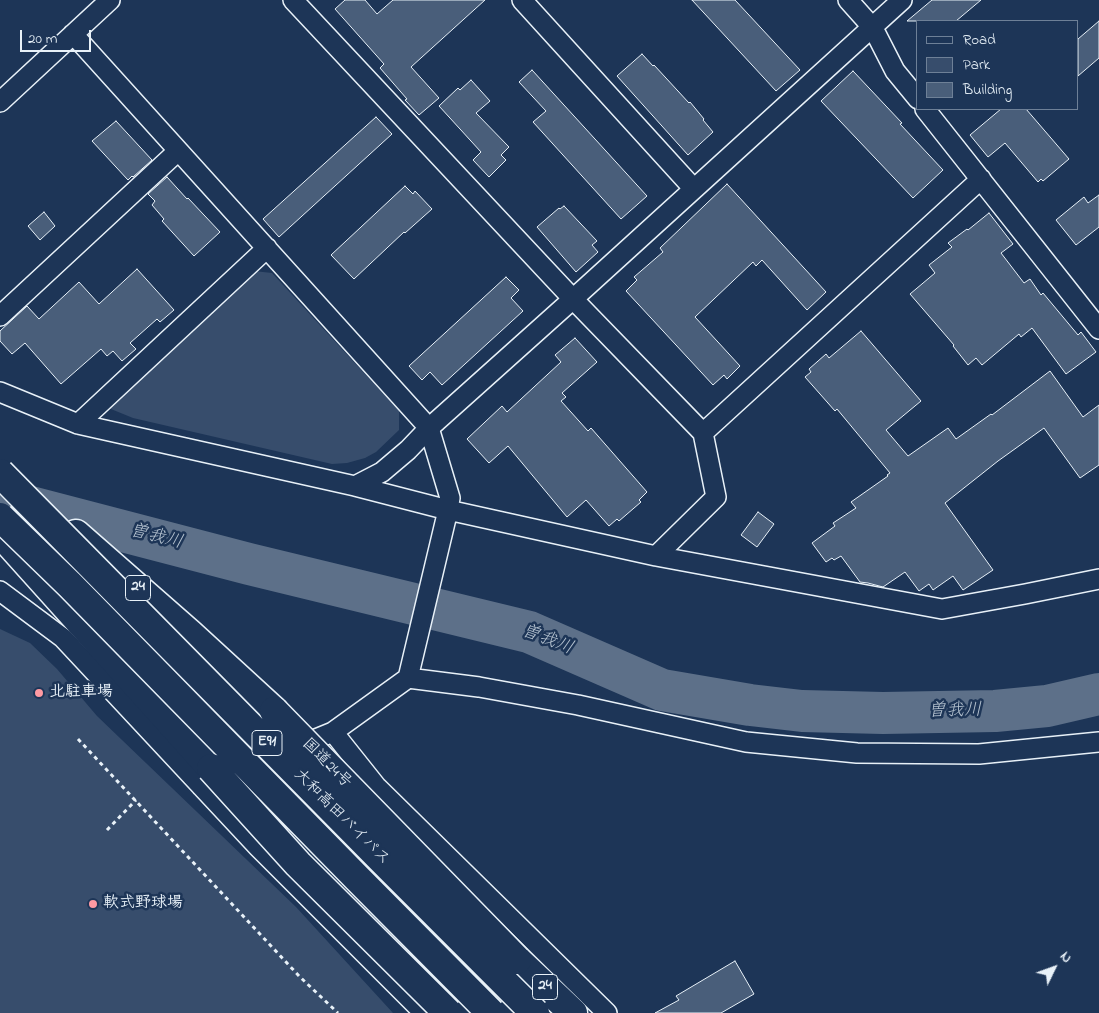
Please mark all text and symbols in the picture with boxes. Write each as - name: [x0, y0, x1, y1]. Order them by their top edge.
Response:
- scale bar: [22, 20, 94, 52]
- legend: [916, 20, 1079, 110]
- text: 20 m: [28, 28, 57, 50]
- text: Road: [963, 29, 996, 51]
- text: Park: [963, 54, 990, 76]
- text: Building: [963, 79, 1012, 101]
- water label: 曽我川: [127, 521, 185, 555]
- road number: 24: [126, 576, 150, 600]
- water label: 曽我川: [518, 621, 576, 661]
- place label: 北駐車場: [49, 683, 113, 703]
- marker: 北駐車場: [33, 687, 45, 699]
- water label: 曽我川: [928, 701, 982, 723]
- road number: E91: [252, 730, 282, 756]
- street label: 国道24号: [297, 735, 355, 793]
- street label: 大和高田バイパス: [289, 766, 393, 870]
- place label: 軟式野球場: [103, 894, 183, 914]
- marker: 軟式野球場: [87, 898, 99, 910]
- north arrow: [1029, 943, 1079, 993]
- text: N: [1055, 947, 1076, 968]
- road number: 24: [532, 974, 558, 1000]

